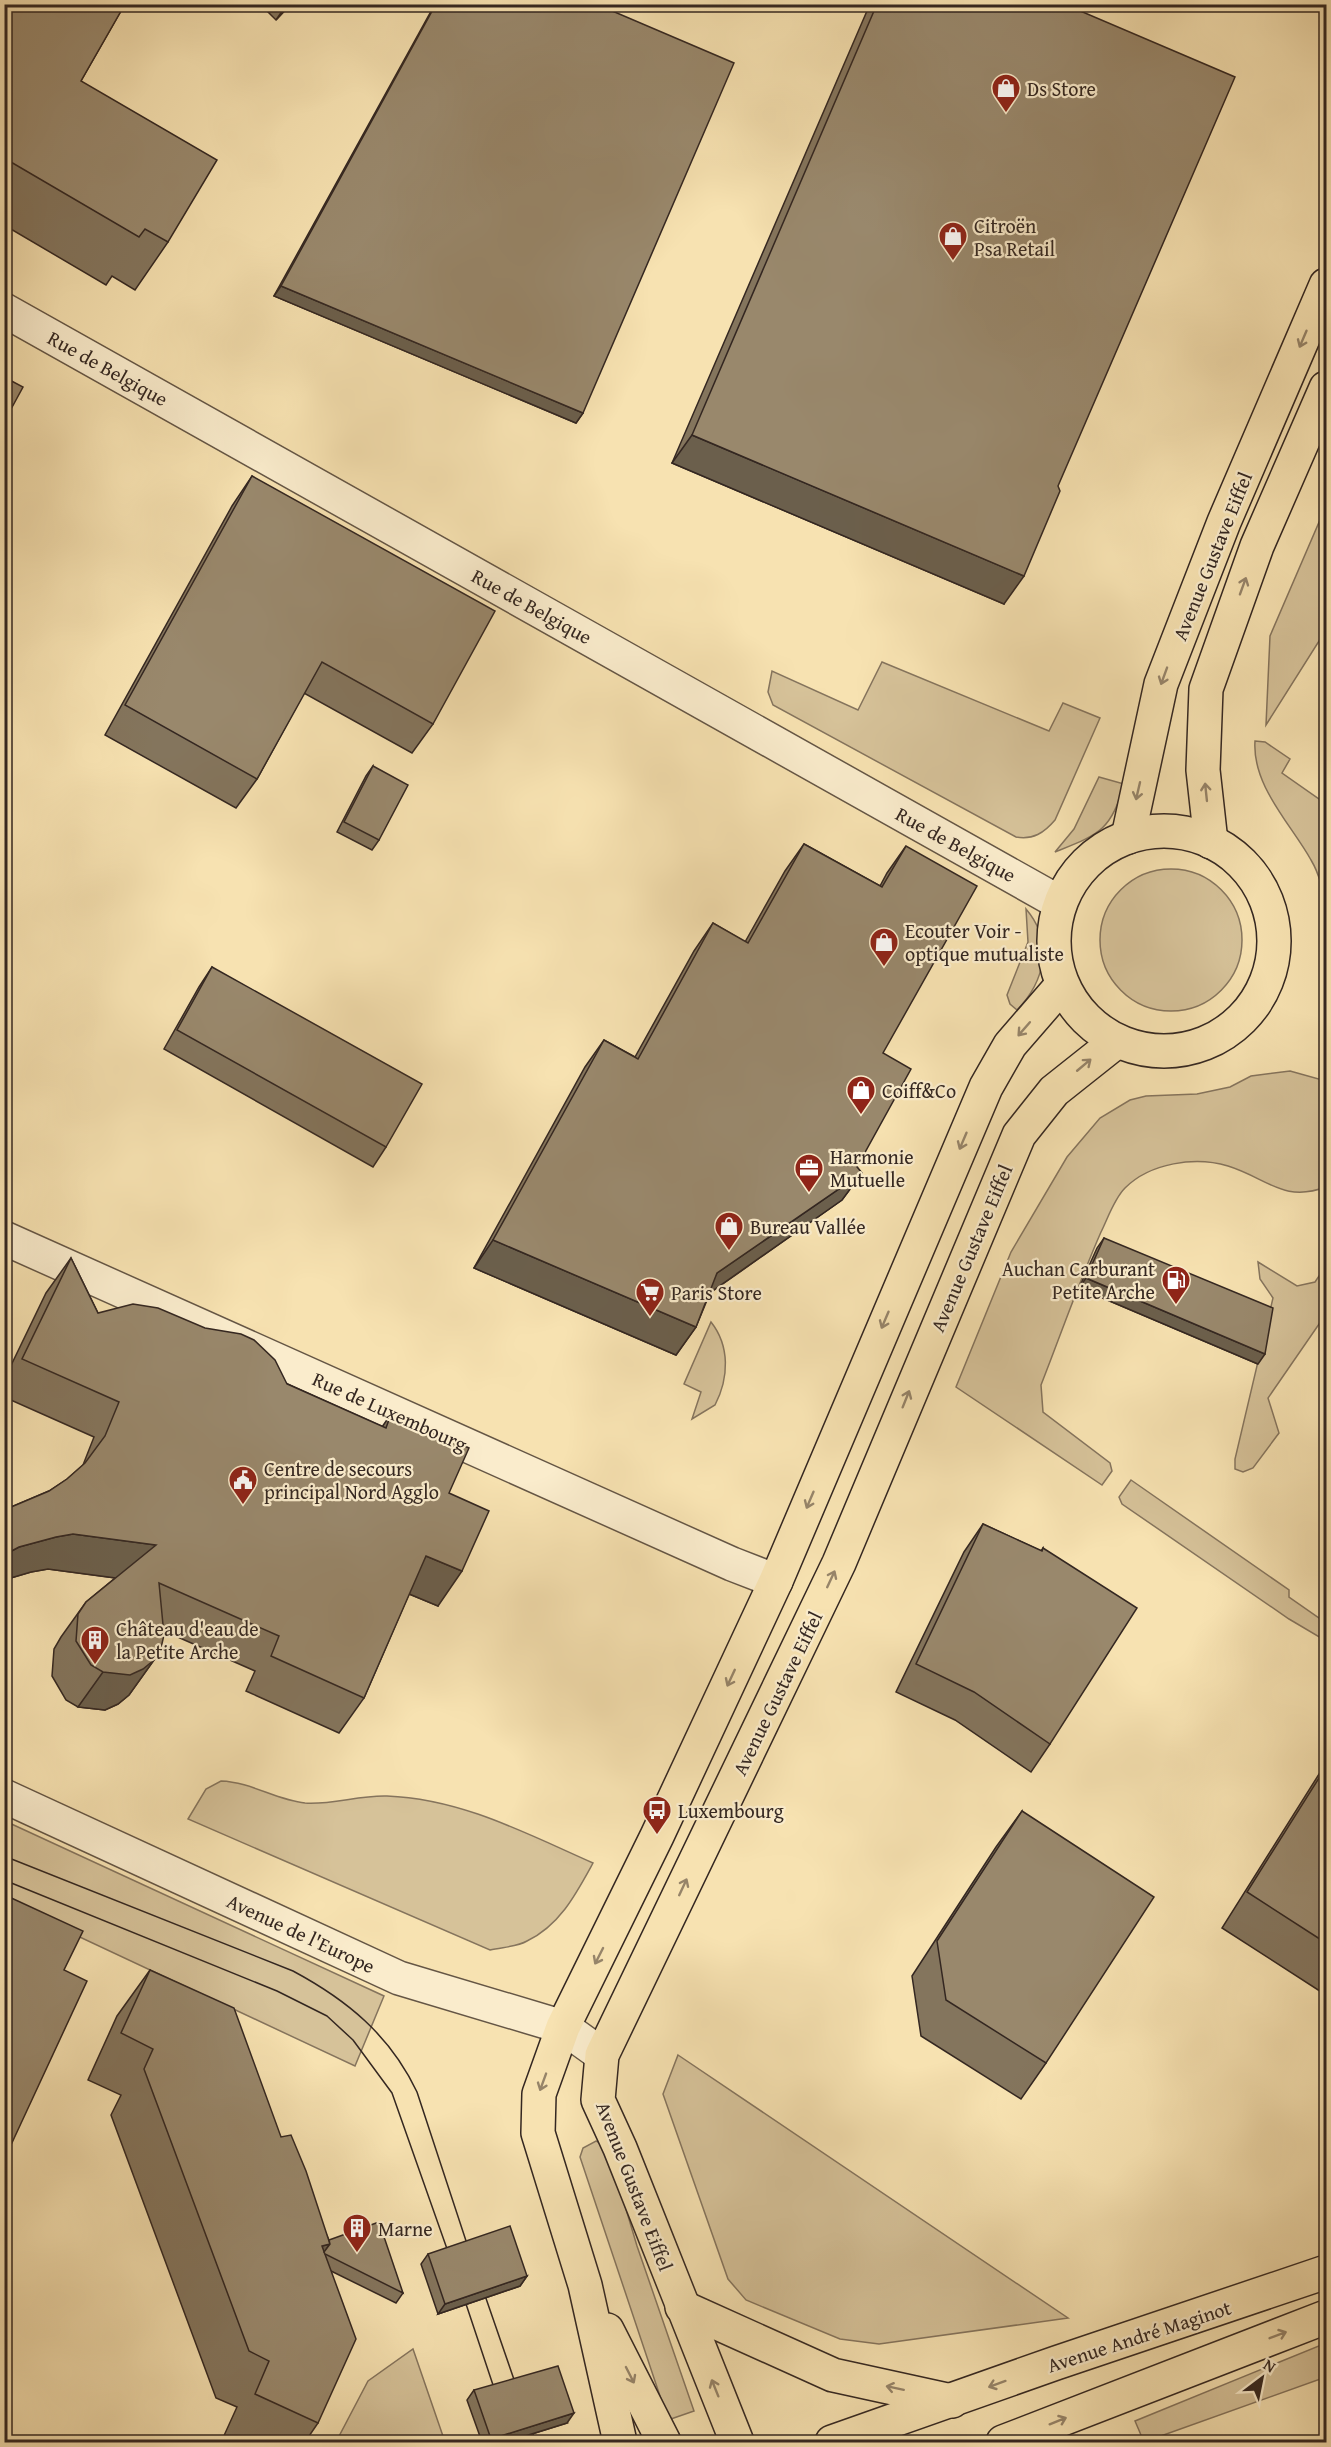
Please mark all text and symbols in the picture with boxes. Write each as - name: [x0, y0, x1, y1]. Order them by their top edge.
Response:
- shop icon: Ds Store: [990, 72, 1022, 114]
- place label: Ds Store: [1027, 74, 1096, 103]
- place label: Citroën Psa Retail: [974, 211, 1056, 263]
- shop icon: Citroën Psa Retail: [937, 220, 969, 262]
- street label: Rue de Belgique: [43, 323, 173, 413]
- one-way arrow: [1297, 329, 1308, 348]
- street label: Avenue Gustave Eiffel: [1165, 467, 1259, 645]
- street label: Rue de Belgique: [467, 561, 597, 651]
- one-way arrow: [1239, 577, 1250, 596]
- one-way arrow: [1157, 666, 1168, 685]
- one-way arrow: [1132, 780, 1143, 800]
- one-way arrow: [1200, 783, 1211, 803]
- street label: Rue de Belgique: [891, 799, 1021, 889]
- place label: Ecouter Voir - optique mutualiste: [905, 916, 1064, 968]
- shop icon: Ecouter Voir - optique mutualiste: [868, 926, 900, 968]
- one-way arrow: [1017, 1021, 1030, 1037]
- one-way arrow: [1076, 1058, 1091, 1072]
- shop icon: Coiff&Co: [845, 1074, 877, 1116]
- place label: Coiff&Co: [882, 1076, 956, 1105]
- one-way arrow: [956, 1131, 968, 1149]
- place label: Harmonie Mutuelle: [830, 1142, 914, 1194]
- office icon: Harmonie Mutuelle: [793, 1152, 825, 1194]
- street label: Avenue Gustave Eiffel: [923, 1159, 1020, 1336]
- shop icon: Bureau Vallée: [713, 1210, 745, 1252]
- place label: Bureau Vallée: [750, 1212, 866, 1241]
- place label: Auchan Carburant Petite Arche: [1002, 1254, 1155, 1306]
- fuel station icon: Auchan Carburant Petite Arche: [1160, 1264, 1192, 1306]
- supermarket icon: Paris Store: [634, 1276, 666, 1318]
- place label: Paris Store: [671, 1278, 762, 1307]
- one-way arrow: [879, 1310, 890, 1328]
- street label: Rue de Luxembourg: [308, 1364, 472, 1458]
- one-way arrow: [901, 1390, 912, 1409]
- place label: Centre de secours principal Nord Agglo: [264, 1454, 439, 1506]
- public building icon: Centre de secours principal Nord Agglo: [227, 1464, 259, 1506]
- one-way arrow: [804, 1490, 815, 1508]
- one-way arrow: [826, 1571, 838, 1589]
- street label: Avenue Gustave Eiffel: [725, 1606, 830, 1780]
- place label: Château d'eau de la Petite Arche: [116, 1614, 259, 1666]
- building icon: Château d'eau de la Petite Arche: [79, 1624, 111, 1666]
- one-way arrow: [725, 1668, 737, 1686]
- bus stop icon: Luxembourg: [641, 1794, 673, 1836]
- place label: Luxembourg: [678, 1796, 784, 1825]
- one-way arrow: [678, 1879, 690, 1897]
- street label: Avenue de l'Europe: [222, 1886, 380, 1980]
- one-way arrow: [593, 1946, 604, 1964]
- one-way arrow: [536, 2073, 547, 2091]
- street label: Avenue Gustave Eiffel: [589, 2097, 681, 2275]
- building icon: Marne: [341, 2212, 373, 2254]
- place label: Marne: [378, 2214, 433, 2243]
- street label: Avenue André Maginot: [1043, 2293, 1235, 2379]
- one-way arrow: [1269, 2329, 1287, 2340]
- north arrow: [1232, 2348, 1292, 2408]
- text: N: [1259, 2352, 1281, 2378]
- one-way arrow: [625, 2366, 636, 2384]
- one-way arrow: [709, 2380, 720, 2398]
- one-way arrow: [988, 2380, 1007, 2391]
- one-way arrow: [885, 2382, 904, 2394]
- one-way arrow: [1048, 2415, 1066, 2426]

